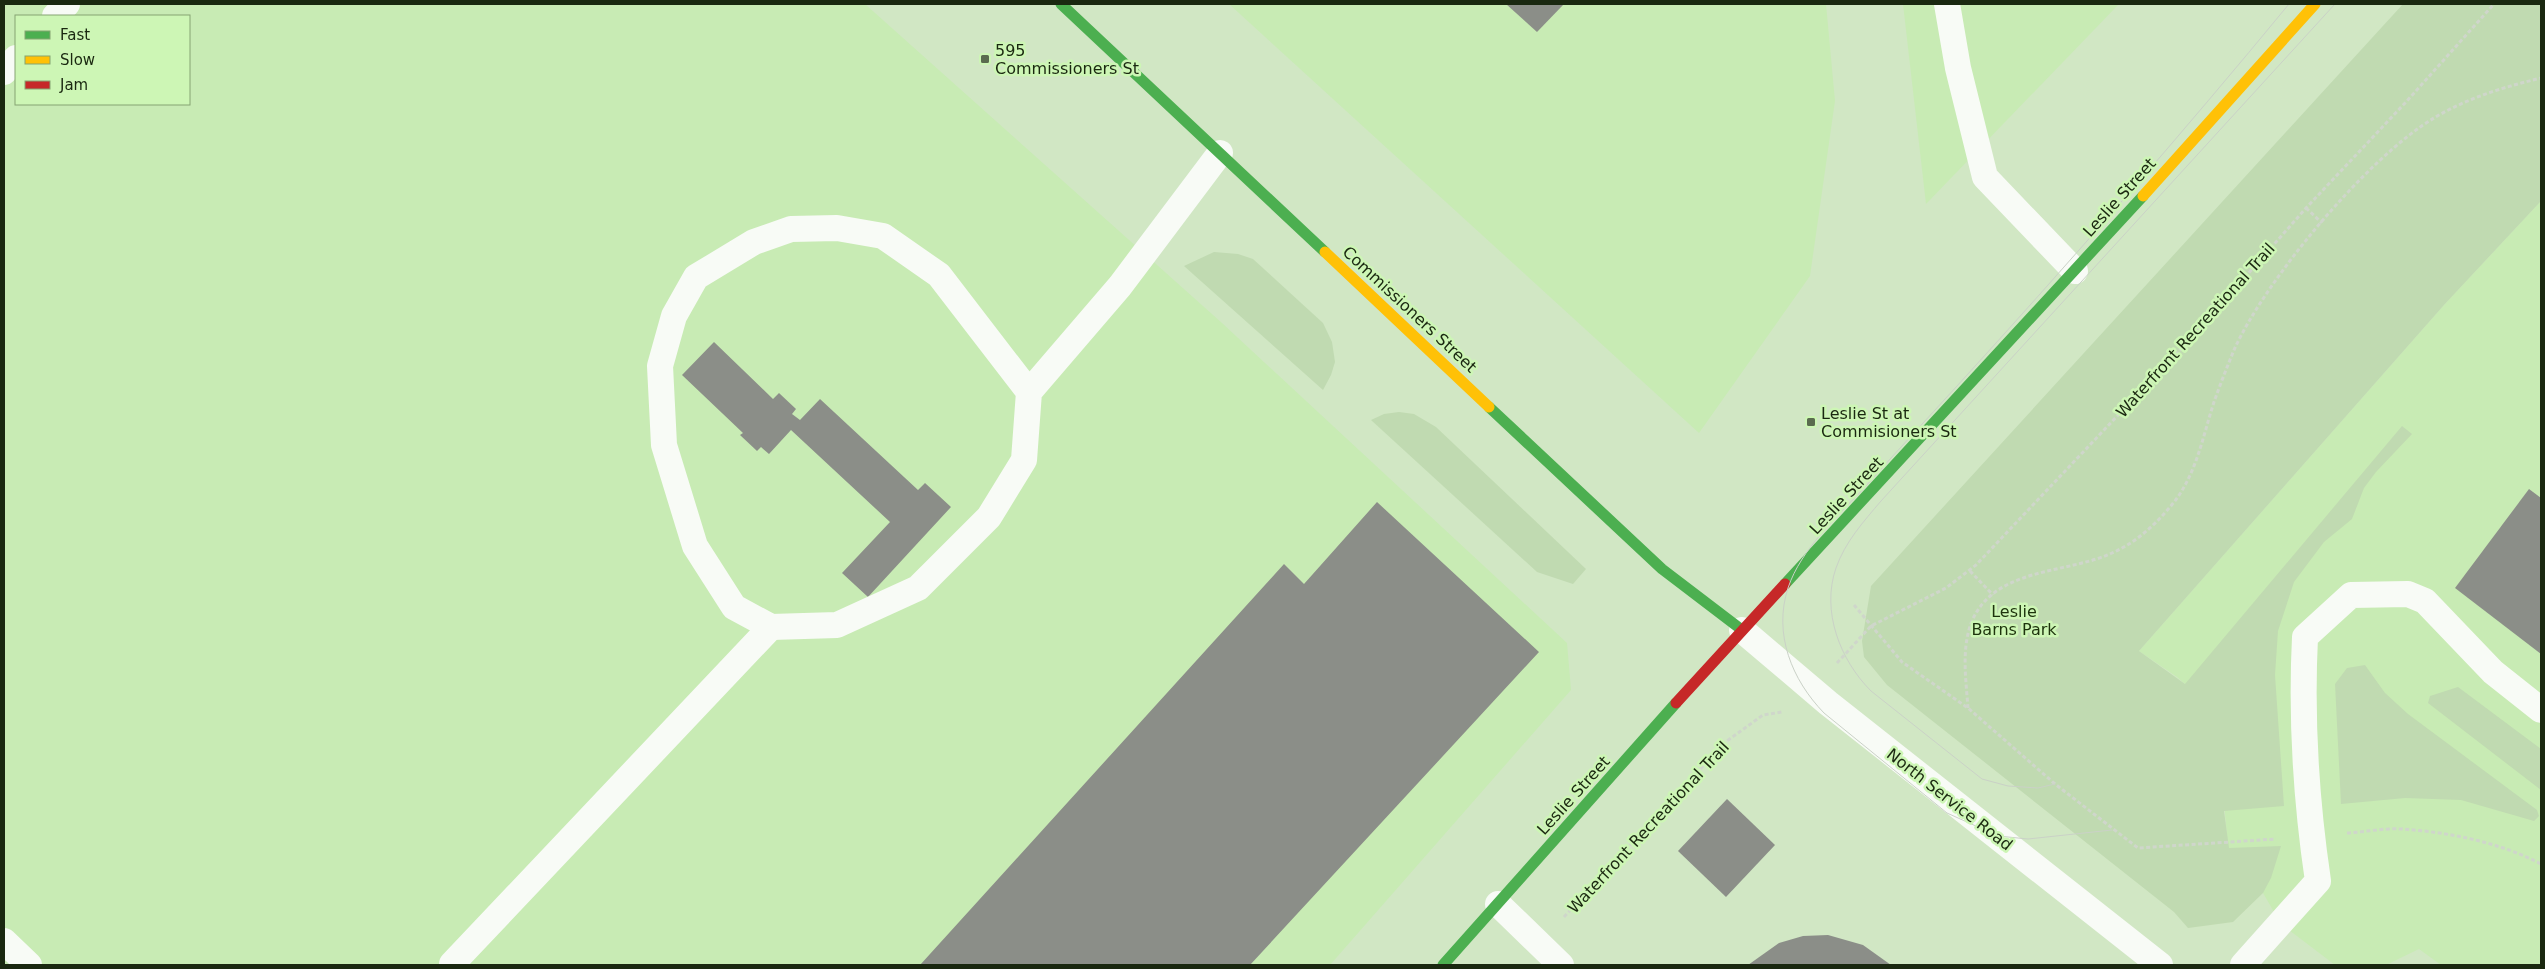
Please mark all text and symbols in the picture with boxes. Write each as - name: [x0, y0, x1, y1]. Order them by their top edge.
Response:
- legend: [15, 15, 190, 105]
- text: Fast: [60, 26, 90, 44]
- place label: 595 Commissioners St: [995, 41, 1139, 78]
- text: Slow: [60, 51, 95, 69]
- marker: 595 Commissioners St: [979, 53, 991, 65]
- text: Jam: [59, 76, 88, 94]
- street label: Leslie Street: [2079, 154, 2160, 241]
- street label: Waterfront Recreational Trail: [2112, 239, 2279, 421]
- street label: Commissioners Street: [1339, 242, 1481, 376]
- place label: Leslie St at Commisioners St: [1821, 404, 1957, 441]
- marker: Leslie St at Commisioners St: [1805, 416, 1817, 428]
- street label: Leslie Street: [1806, 453, 1887, 538]
- park label: Leslie Barns Park: [1971, 602, 2057, 639]
- street label: Waterfront Recreational Trail: [1564, 737, 1733, 917]
- street label: North Service Road: [1883, 744, 2016, 854]
- street label: Leslie Street: [1533, 752, 1614, 839]

